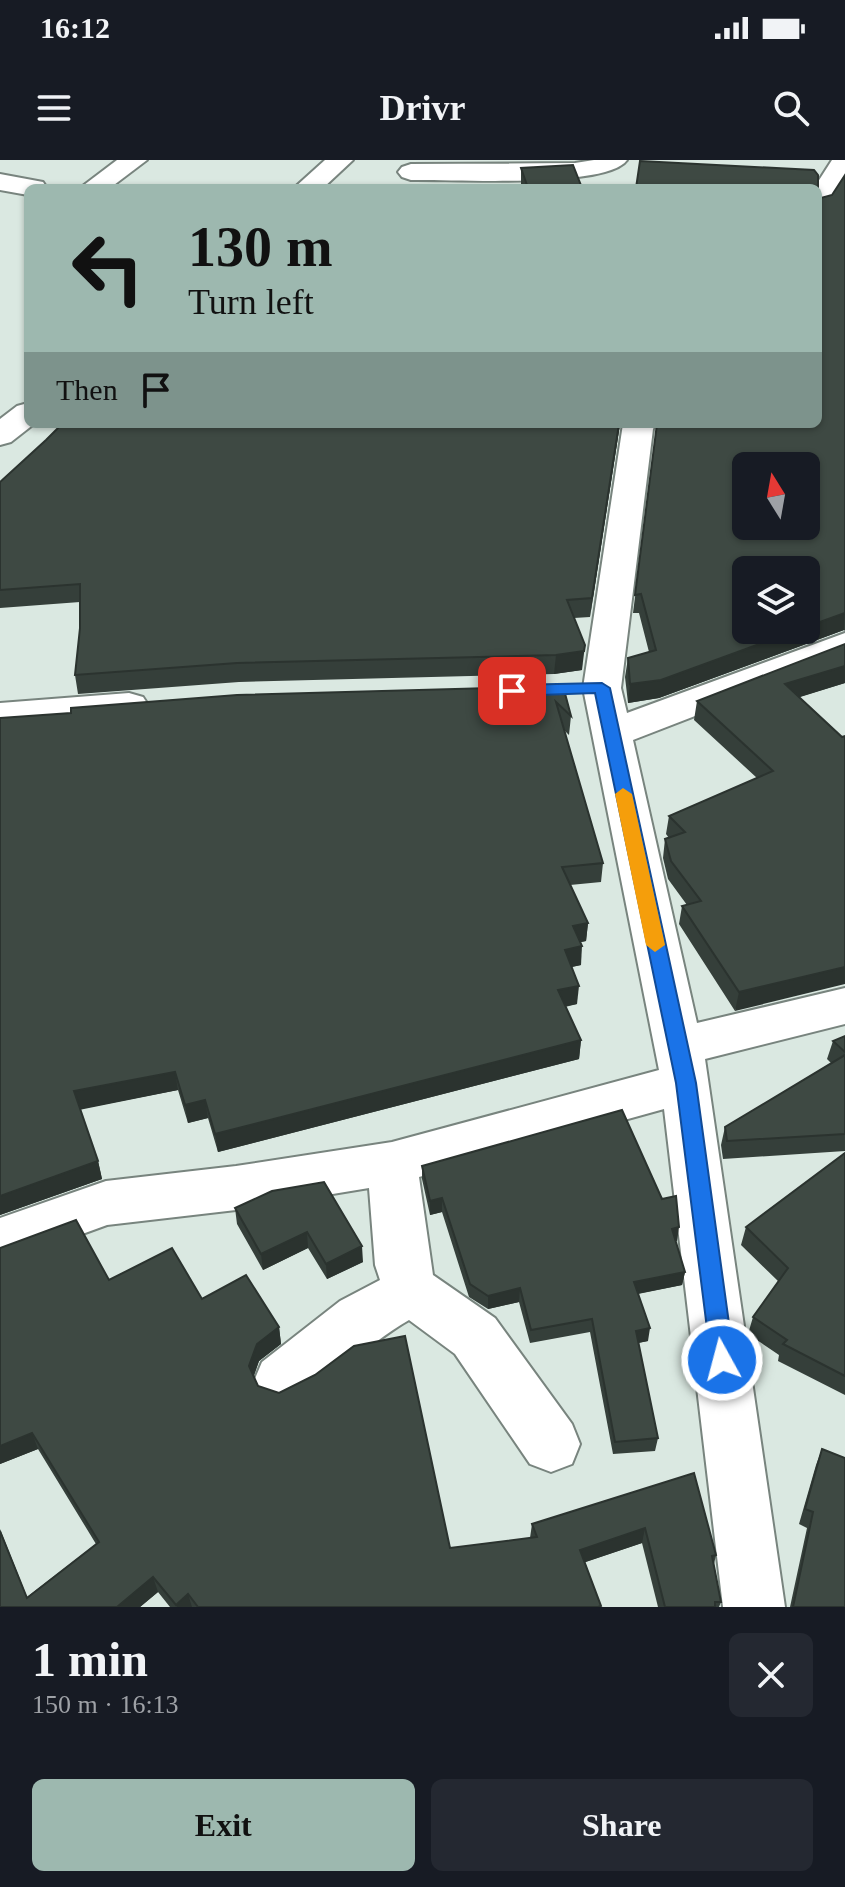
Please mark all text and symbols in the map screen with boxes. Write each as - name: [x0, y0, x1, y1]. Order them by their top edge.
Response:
- text: 16:12: [40, 11, 110, 44]
- icon: menu: [32, 86, 76, 130]
- icon: search: [769, 86, 813, 130]
- text: Drivr: [380, 88, 465, 128]
- icon: left: [56, 216, 160, 320]
- text: 130 m: [188, 216, 333, 278]
- text: Turn left: [188, 282, 314, 322]
- icon: arrive: [134, 368, 178, 412]
- text: Then: [56, 373, 118, 406]
- north arrow: [732, 452, 820, 540]
- map controls: [732, 452, 820, 644]
- button: layers: [732, 556, 820, 644]
- pin: [478, 657, 546, 725]
- icon: arrive: [490, 669, 534, 713]
- position arrow: [680, 1318, 764, 1402]
- text: 1 min: [32, 1633, 148, 1686]
- button: close: [729, 1633, 813, 1717]
- text: 150 m · 16:13: [32, 1690, 179, 1719]
- button: Exit: [32, 1779, 415, 1871]
- button: Share: [431, 1779, 813, 1871]

